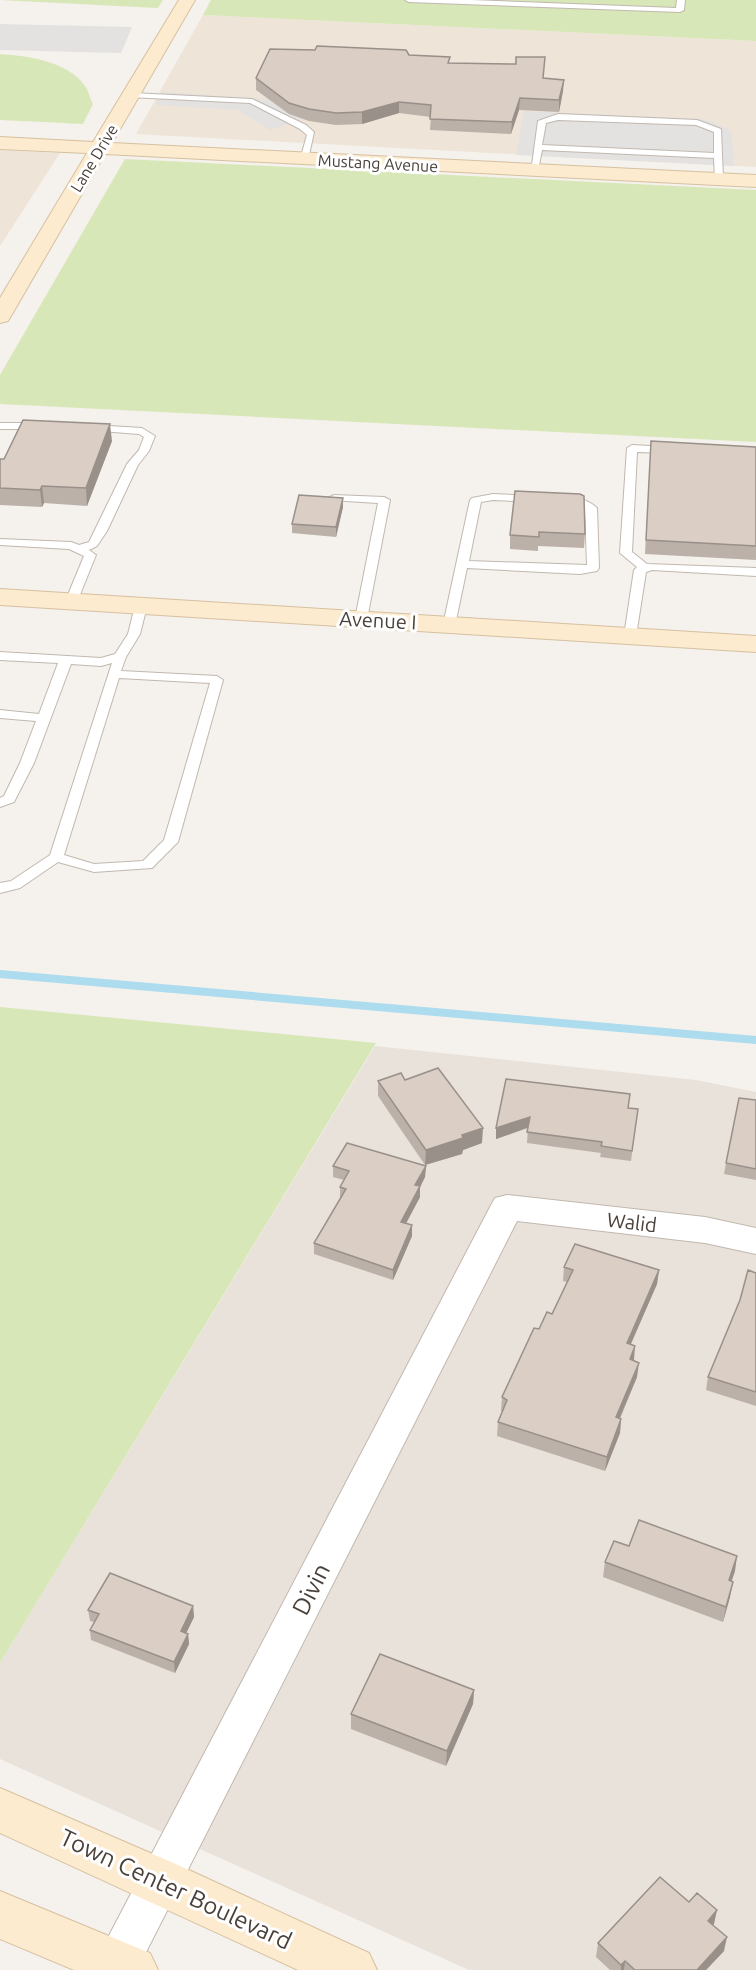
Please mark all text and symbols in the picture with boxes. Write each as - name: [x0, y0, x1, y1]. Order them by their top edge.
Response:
- street label: Lane Drive: [67, 121, 121, 195]
- street label: Mustang Avenue: [317, 151, 439, 175]
- street label: Avenue I: [339, 606, 417, 634]
- street label: Walid: [606, 1208, 658, 1236]
- street label: Divin: [287, 1559, 335, 1619]
- street label: Town Center Boulevard: [56, 1823, 296, 1955]

